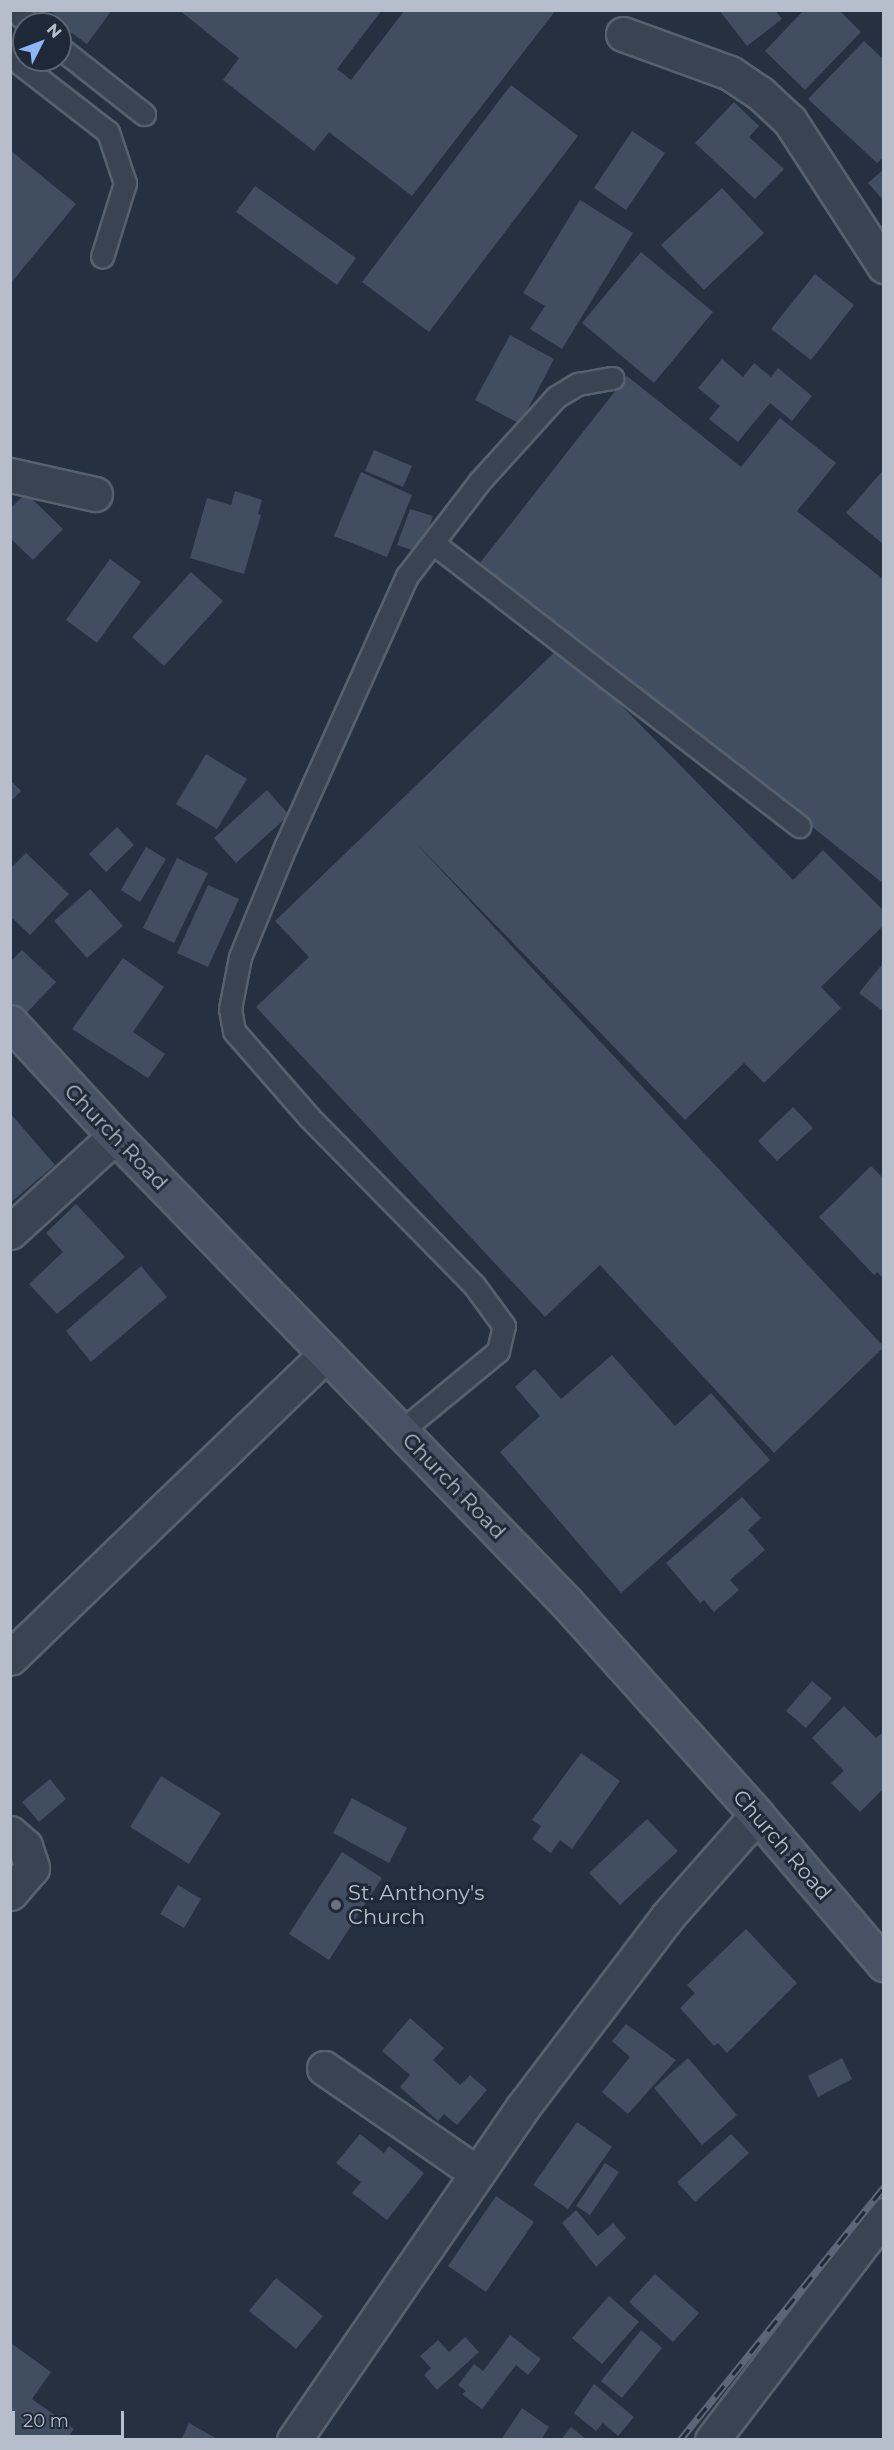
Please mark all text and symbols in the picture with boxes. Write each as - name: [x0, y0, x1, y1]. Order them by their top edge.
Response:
- north arrow: [12, 12, 72, 72]
- text: N: [43, 20, 66, 42]
- street label: Church Road: [59, 1079, 173, 1195]
- street label: Church Road: [397, 1428, 511, 1544]
- street label: Church Road: [727, 1785, 837, 1905]
- place label: St. Anthony's Church: [348, 1880, 484, 1930]
- marker: St. Anthony's Church: [329, 1898, 343, 1912]
- scale bar: [15, 2399, 128, 2437]
- text: 20 m: [23, 2410, 69, 2432]

